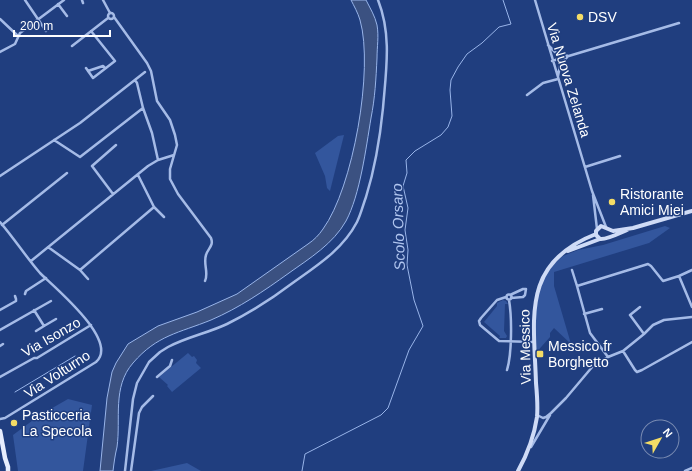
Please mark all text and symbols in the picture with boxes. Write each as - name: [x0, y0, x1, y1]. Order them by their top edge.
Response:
- place label: DSV: [588, 9, 617, 25]
- scale bar: [14, 12, 110, 38]
- marker: DSV: [575, 12, 585, 22]
- text: 200 m: [20, 19, 53, 33]
- street label: Via Nuova Zelanda: [544, 21, 594, 139]
- water label: Scolo Orsaro: [388, 183, 408, 271]
- place label: Ristorante Amici Miei: [620, 186, 684, 218]
- marker: Ristorante Amici Miei: [607, 197, 617, 207]
- street label: Via Messico: [516, 309, 534, 385]
- street label: Via Isonzo: [19, 314, 83, 360]
- place label: Messico fr Borghetto: [548, 338, 612, 370]
- street label: Via Volturno: [21, 347, 93, 401]
- marker: Messico fr Borghetto: [535, 349, 545, 359]
- place label: Pasticceria La Specola: [22, 407, 92, 439]
- marker: Pasticceria La Specola: [9, 418, 19, 428]
- north arrow: [640, 419, 680, 459]
- text: N: [661, 426, 675, 440]

